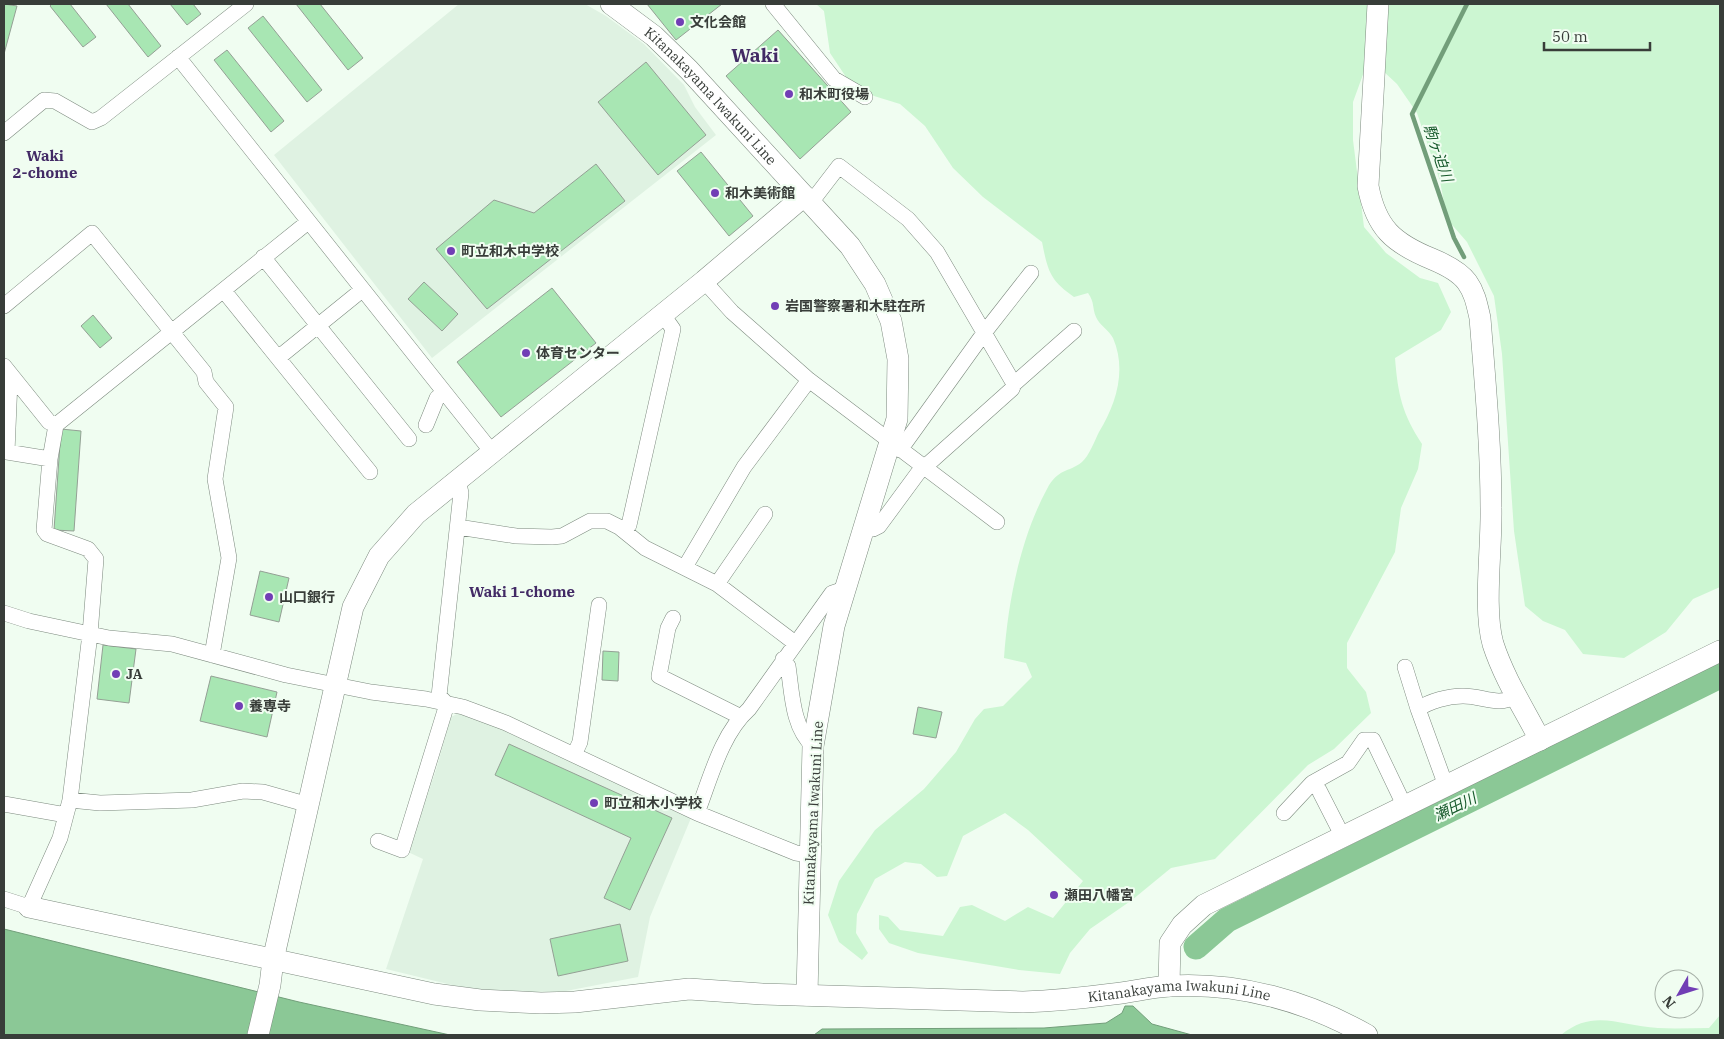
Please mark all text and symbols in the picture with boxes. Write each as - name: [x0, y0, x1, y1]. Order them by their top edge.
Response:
- place label: 文化会館: [690, 13, 746, 31]
- marker: 文化会館: [674, 16, 686, 28]
- scale bar: [1544, 20, 1650, 52]
- street label: Kitanakayama Iwakuni Line: [641, 23, 781, 169]
- text: 50 m: [1552, 27, 1588, 46]
- district label: Waki: [731, 43, 779, 67]
- place label: 和木町役場: [799, 85, 869, 103]
- marker: 和木町役場: [783, 88, 795, 100]
- water label: 駒ヶ迫川: [1420, 121, 1458, 186]
- district label: Waki 2-chome: [13, 146, 77, 182]
- place label: 和木美術館: [725, 184, 795, 202]
- marker: 和木美術館: [709, 187, 721, 199]
- place label: 町立和木中学校: [461, 242, 559, 260]
- marker: 町立和木中学校: [445, 245, 457, 257]
- place label: 岩国警察署和木駐在所: [785, 297, 925, 315]
- marker: 岩国警察署和木駐在所: [769, 300, 781, 312]
- place label: 体育センター: [536, 344, 620, 362]
- marker: 体育センター: [520, 347, 532, 359]
- district label: Waki 1-chome: [469, 582, 575, 601]
- place label: 山口銀行: [279, 588, 335, 606]
- marker: 山口銀行: [263, 591, 275, 603]
- place label: JA: [126, 665, 143, 683]
- marker: JA: [110, 668, 122, 680]
- place label: 養専寺: [249, 697, 291, 715]
- marker: 養専寺: [233, 700, 245, 712]
- street label: Kitanakayama Iwakuni Line: [799, 721, 827, 905]
- water label: 瀬田川: [1430, 787, 1481, 825]
- place label: 町立和木小学校: [604, 794, 702, 812]
- marker: 町立和木小学校: [588, 797, 600, 809]
- place label: 瀬田八幡宮: [1064, 886, 1134, 904]
- marker: 瀬田八幡宮: [1048, 889, 1060, 901]
- north arrow: [1654, 969, 1704, 1019]
- street label: Kitanakayama Iwakuni Line: [1087, 976, 1273, 1006]
- text: N: [1658, 992, 1679, 1012]

